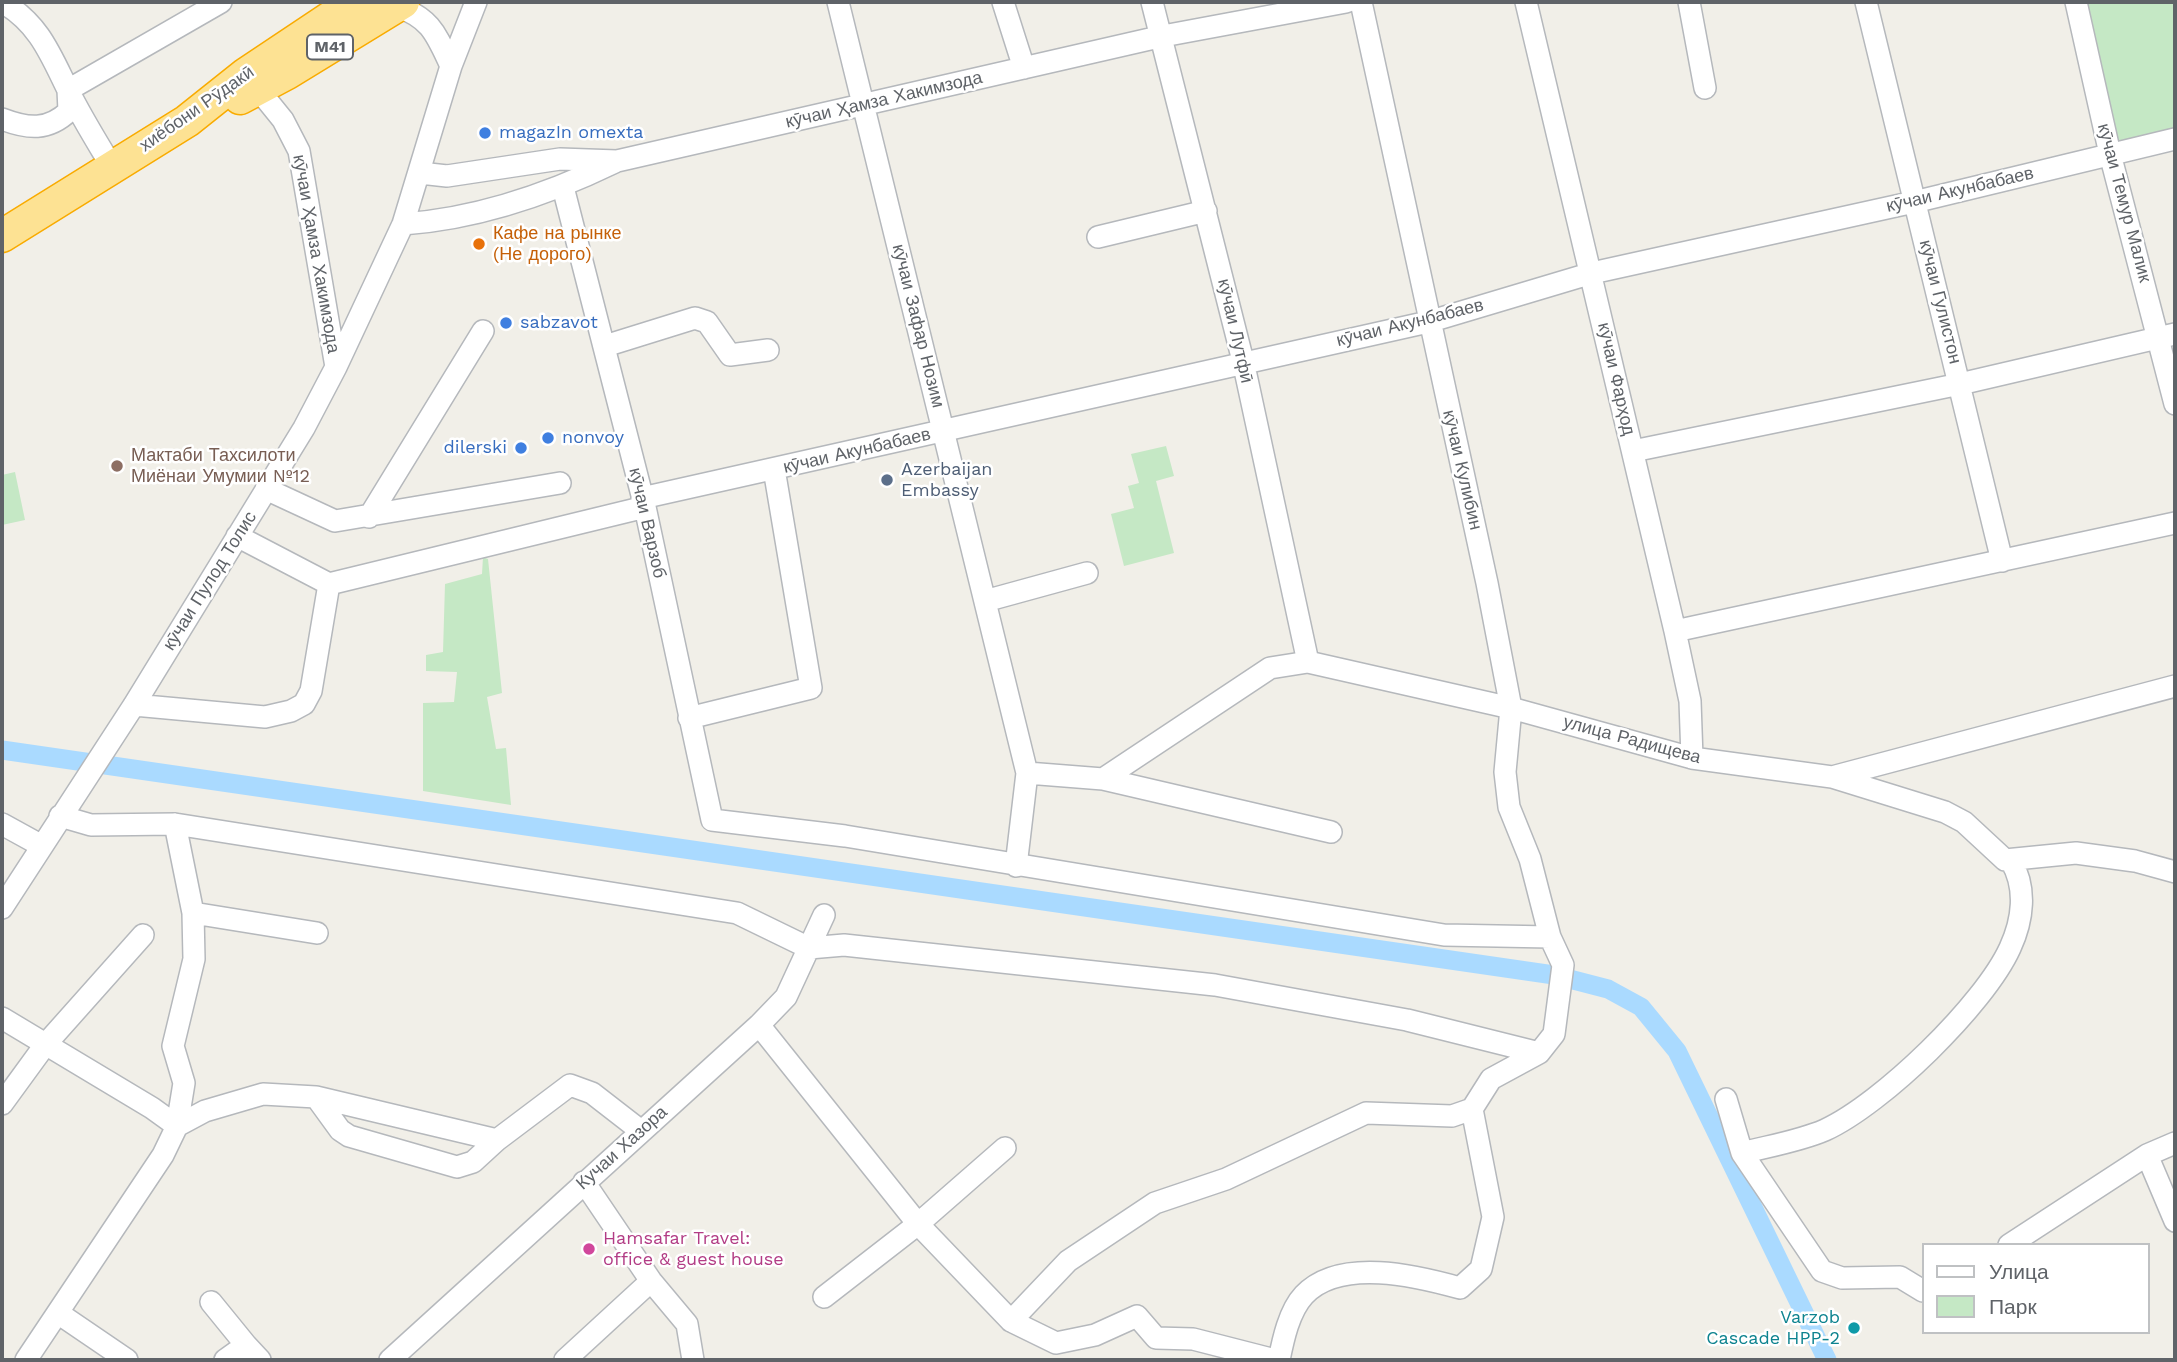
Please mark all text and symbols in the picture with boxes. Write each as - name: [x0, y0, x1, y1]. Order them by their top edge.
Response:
- road number: M41: [307, 34, 353, 60]
- street label: хиёбони Рӯдакӣ: [136, 61, 258, 157]
- street label: кӯчаи Ҳамза Хакимзода: [783, 67, 985, 133]
- street label: кӯчаи Темур Малик: [2092, 121, 2156, 285]
- place label: magazIn omexta: [499, 122, 643, 144]
- marker: magazIn omexta: [477, 125, 493, 141]
- street label: кӯчаи Ҳамза Хакимзода: [288, 153, 344, 355]
- street label: кӯчаи Акунбабаев: [1884, 163, 2036, 217]
- place label: Кафе на рынке (Не дорого): [493, 223, 622, 266]
- marker: Кафе на рынке (Не дорого): [471, 236, 487, 252]
- street label: кӯчаи Гулистон: [1914, 238, 1966, 366]
- street label: кӯчаи Зафар Нозим: [887, 242, 949, 410]
- street label: кӯчаи Лутфӣ: [1212, 277, 1258, 385]
- street label: кӯчаи Акунбабаев: [1334, 294, 1486, 352]
- place label: sabzavot: [520, 312, 598, 334]
- marker: sabzavot: [498, 315, 514, 331]
- street label: кӯчаи Фарҳод: [1593, 320, 1639, 438]
- street label: кӯчаи Кулибин: [1438, 408, 1486, 532]
- street label: кӯчаи Акунбабаев: [781, 424, 933, 478]
- place label: nonvoy: [562, 427, 624, 449]
- marker: nonvoy: [540, 430, 556, 446]
- place label: dilerski: [444, 437, 507, 459]
- marker: dilerski: [513, 440, 529, 456]
- place label: Мактаби Тахсилоти Миёнаи Умумии №12: [131, 445, 310, 488]
- marker: Мактаби Тахсилоти Миёнаи Умумии №12: [109, 458, 125, 474]
- place label: Azerbaijan Embassy: [901, 459, 992, 502]
- street label: кӯчаи Варзоб: [624, 466, 670, 580]
- marker: Azerbaijan Embassy: [879, 472, 895, 488]
- street label: кӯчаи Пулод Толис: [159, 508, 261, 654]
- street label: улица Радищева: [1561, 711, 1703, 769]
- street label: Кучаи Хазора: [572, 1102, 672, 1194]
- place label: Hamsafar Travel: office & guest house: [603, 1228, 784, 1270]
- marker: Hamsafar Travel: office & guest house: [581, 1241, 597, 1257]
- legend: [1922, 1243, 2149, 1334]
- text: Улица: [1989, 1259, 2049, 1284]
- text: Парк: [1989, 1294, 2037, 1319]
- place label: Varzob Cascade HPP-2: [1706, 1307, 1840, 1350]
- marker: Varzob Cascade HPP-2: [1846, 1320, 1862, 1336]

